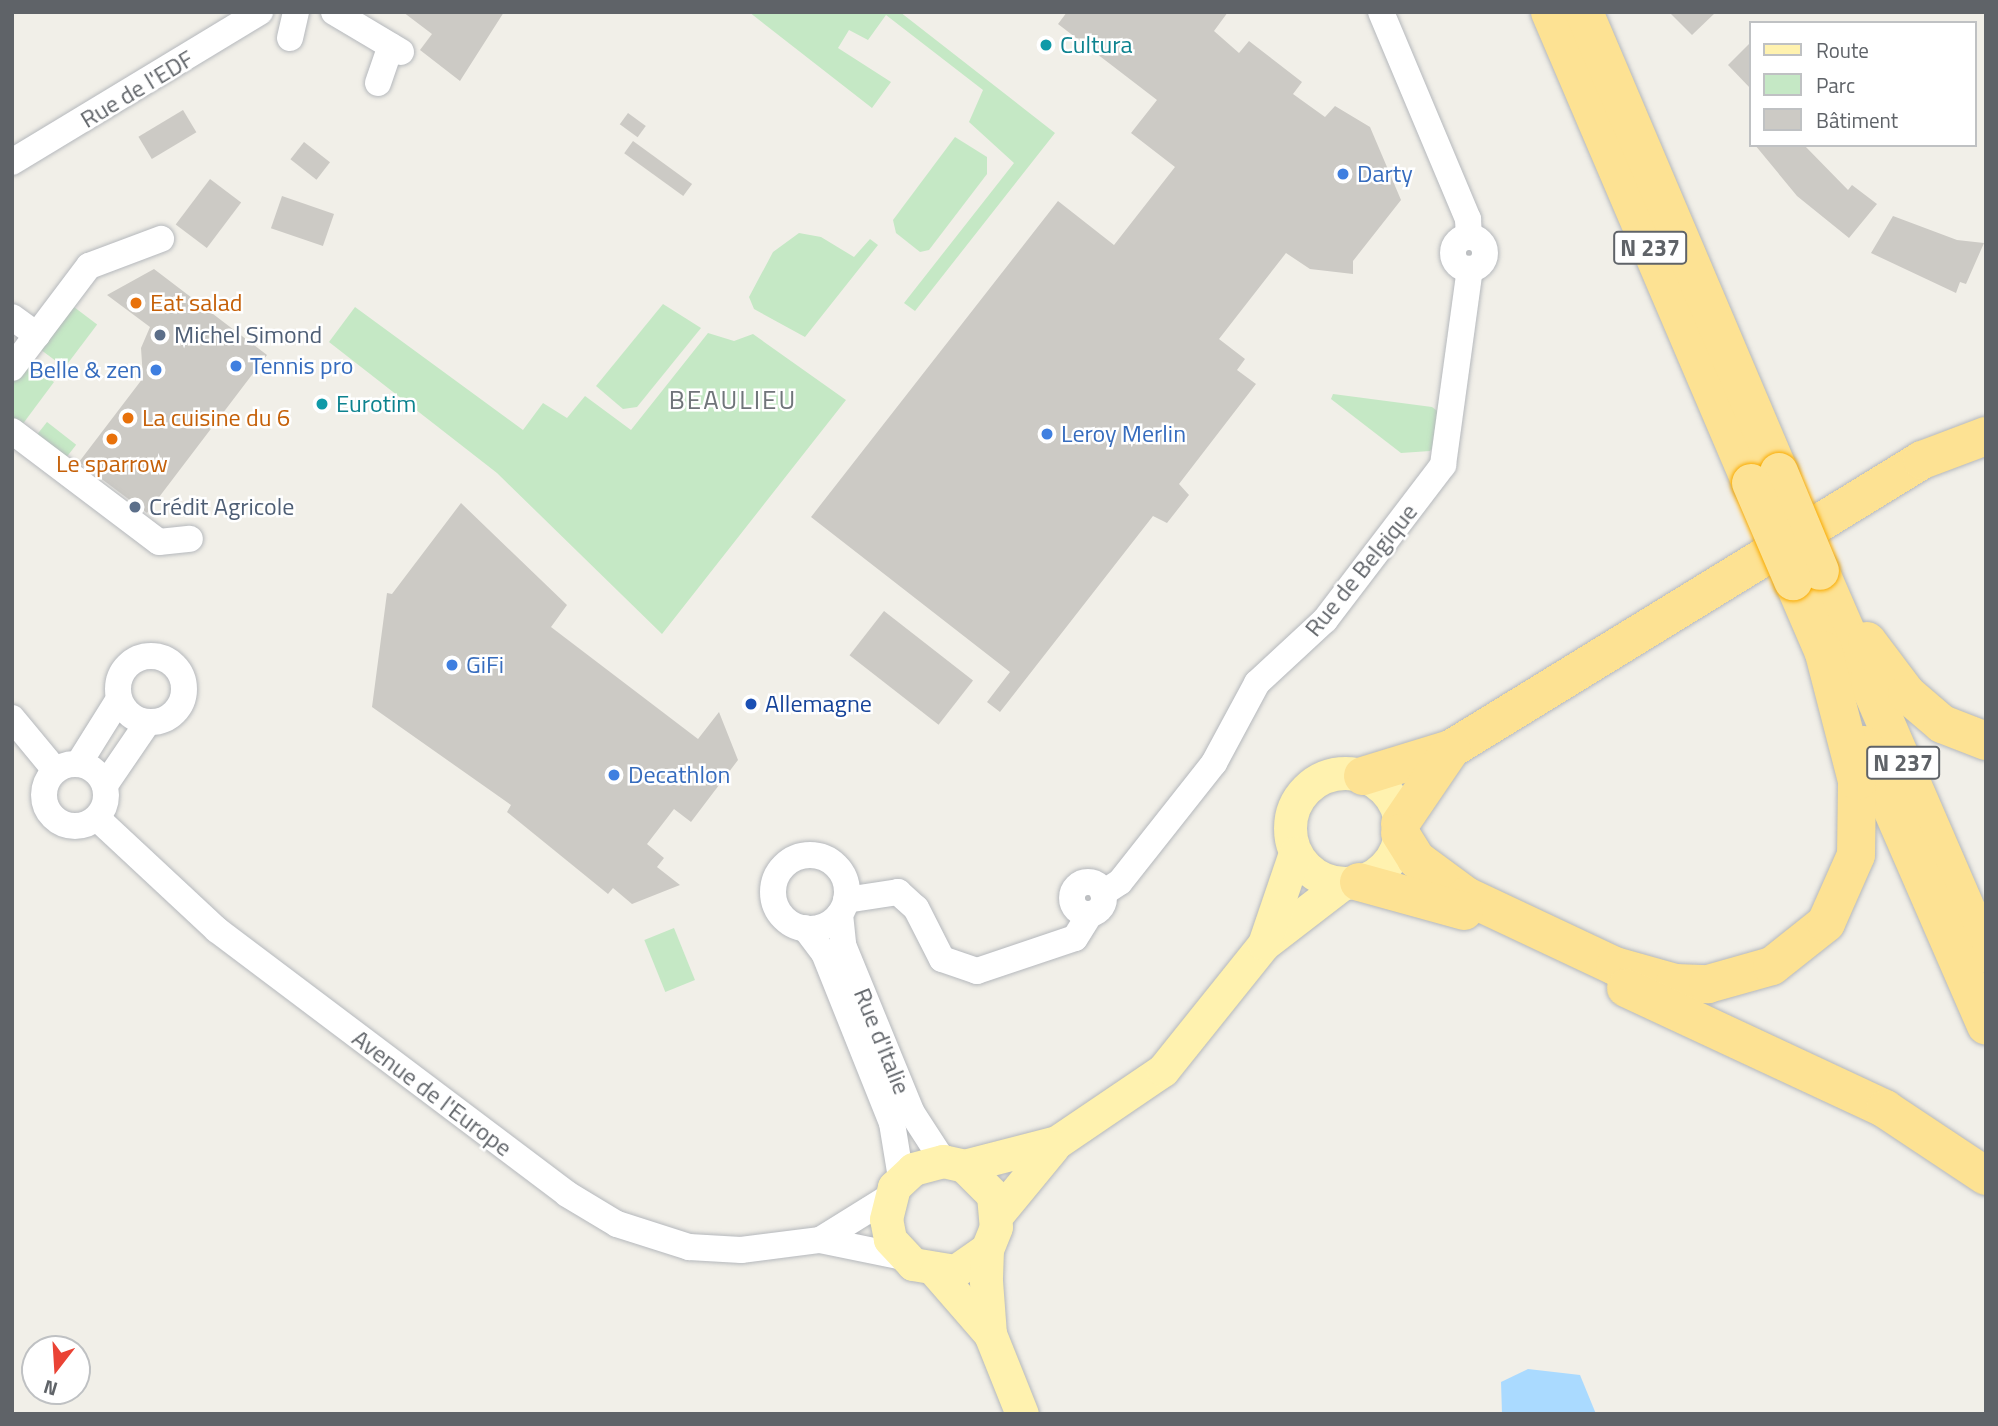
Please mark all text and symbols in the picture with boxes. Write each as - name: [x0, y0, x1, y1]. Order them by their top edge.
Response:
- legend: [1750, 21, 1977, 147]
- place label: Cultura: [1060, 31, 1133, 59]
- text: Route: [1816, 34, 1869, 66]
- marker: Cultura: [1038, 37, 1054, 53]
- street label: Rue de l'EDF: [75, 44, 199, 134]
- text: Parc: [1816, 69, 1855, 101]
- text: Bâtiment: [1816, 104, 1898, 136]
- place label: Darty: [1357, 160, 1413, 188]
- marker: Darty: [1335, 166, 1351, 182]
- road number: N 237: [1612, 229, 1688, 268]
- place label: Eat salad: [150, 289, 242, 317]
- marker: Eat salad: [128, 295, 144, 311]
- place label: Michel Simond: [174, 321, 322, 349]
- marker: Michel Simond: [152, 327, 168, 343]
- place label: Tennis pro: [250, 352, 353, 380]
- place label: Belle & zen: [29, 356, 142, 384]
- marker: Tennis pro: [228, 358, 244, 374]
- marker: Belle & zen: [148, 362, 164, 378]
- district label: BEAULIEU: [670, 384, 796, 416]
- place label: Eurotim: [336, 390, 416, 418]
- marker: Eurotim: [314, 396, 330, 412]
- place label: La cuisine du 6: [142, 404, 290, 432]
- marker: La cuisine du 6: [120, 410, 136, 426]
- place label: Leroy Merlin: [1061, 420, 1186, 448]
- marker: Leroy Merlin: [1039, 426, 1055, 442]
- marker: Le sparrow: [104, 431, 120, 447]
- place label: Le sparrow: [56, 450, 168, 478]
- place label: Crédit Agricole: [149, 493, 294, 521]
- street label: Rue de Belgique: [1299, 498, 1423, 642]
- marker: Crédit Agricole: [127, 499, 143, 515]
- place label: GiFi: [466, 651, 504, 679]
- marker: GiFi: [444, 657, 460, 673]
- place label: Allemagne: [765, 690, 872, 718]
- marker: Allemagne: [743, 696, 759, 712]
- road number: N 237: [1864, 744, 1941, 782]
- place label: Decathlon: [628, 761, 731, 789]
- marker: Decathlon: [606, 767, 622, 783]
- street label: Rue d'Italie: [848, 984, 916, 1098]
- street label: Avenue de l'Europe: [347, 1024, 517, 1162]
- north arrow: [21, 1335, 91, 1405]
- text: N: [40, 1373, 61, 1404]

